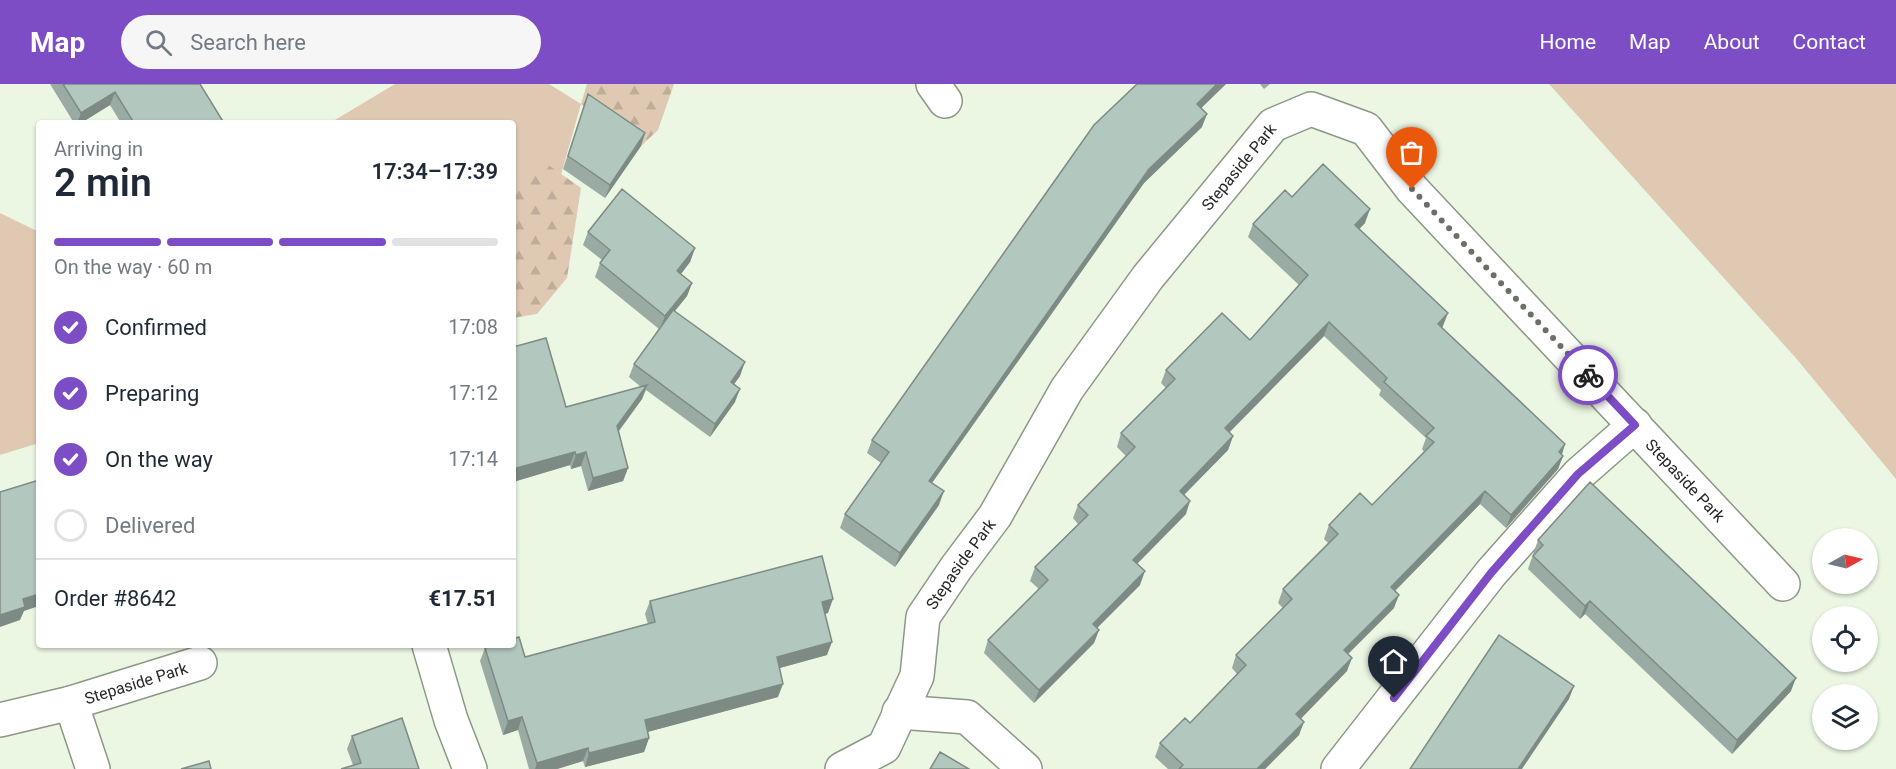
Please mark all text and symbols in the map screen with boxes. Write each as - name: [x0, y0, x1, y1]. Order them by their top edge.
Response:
- search box: [121, 15, 541, 69]
- text: Map: [30, 26, 85, 59]
- icon: search: [142, 26, 175, 59]
- text: Search here: [190, 30, 306, 55]
- text: Home: [1540, 30, 1596, 54]
- text: Map: [1629, 30, 1671, 54]
- text: About: [1704, 30, 1760, 54]
- text: Contact: [1793, 30, 1866, 54]
- street label: Stepaside Park: [1198, 119, 1281, 214]
- pin: [1386, 127, 1437, 189]
- icon: bag: [1395, 136, 1428, 169]
- text: Arriving in: [54, 137, 143, 161]
- text: 17:34–17:39: [371, 159, 498, 184]
- text: 2 min: [54, 160, 152, 206]
- text: On the way · 60 m: [54, 255, 212, 279]
- icon: check: [54, 311, 87, 344]
- text: Confirmed: [105, 315, 207, 340]
- text: 17:08: [448, 315, 498, 339]
- courier: [1558, 345, 1618, 405]
- icon: bike: [1572, 359, 1605, 392]
- icon: check: [54, 377, 87, 410]
- text: Preparing: [105, 381, 199, 406]
- text: 17:12: [448, 381, 498, 405]
- street label: Stepaside Park: [1642, 435, 1729, 527]
- icon: check: [54, 443, 87, 476]
- text: On the way: [105, 447, 213, 472]
- text: 17:14: [448, 447, 498, 471]
- text: Delivered: [105, 513, 195, 538]
- street label: Stepaside Park: [922, 514, 1000, 613]
- north arrow: [1812, 528, 1878, 594]
- map controls: [1812, 528, 1878, 750]
- text: Order #8642: [54, 586, 176, 611]
- text: €17.51: [429, 586, 498, 611]
- button: locate: [1812, 606, 1878, 672]
- pin: [1368, 636, 1419, 698]
- icon: home: [1377, 645, 1410, 678]
- street label: Stepaside Park: [82, 658, 191, 708]
- button: layers: [1812, 684, 1878, 750]

